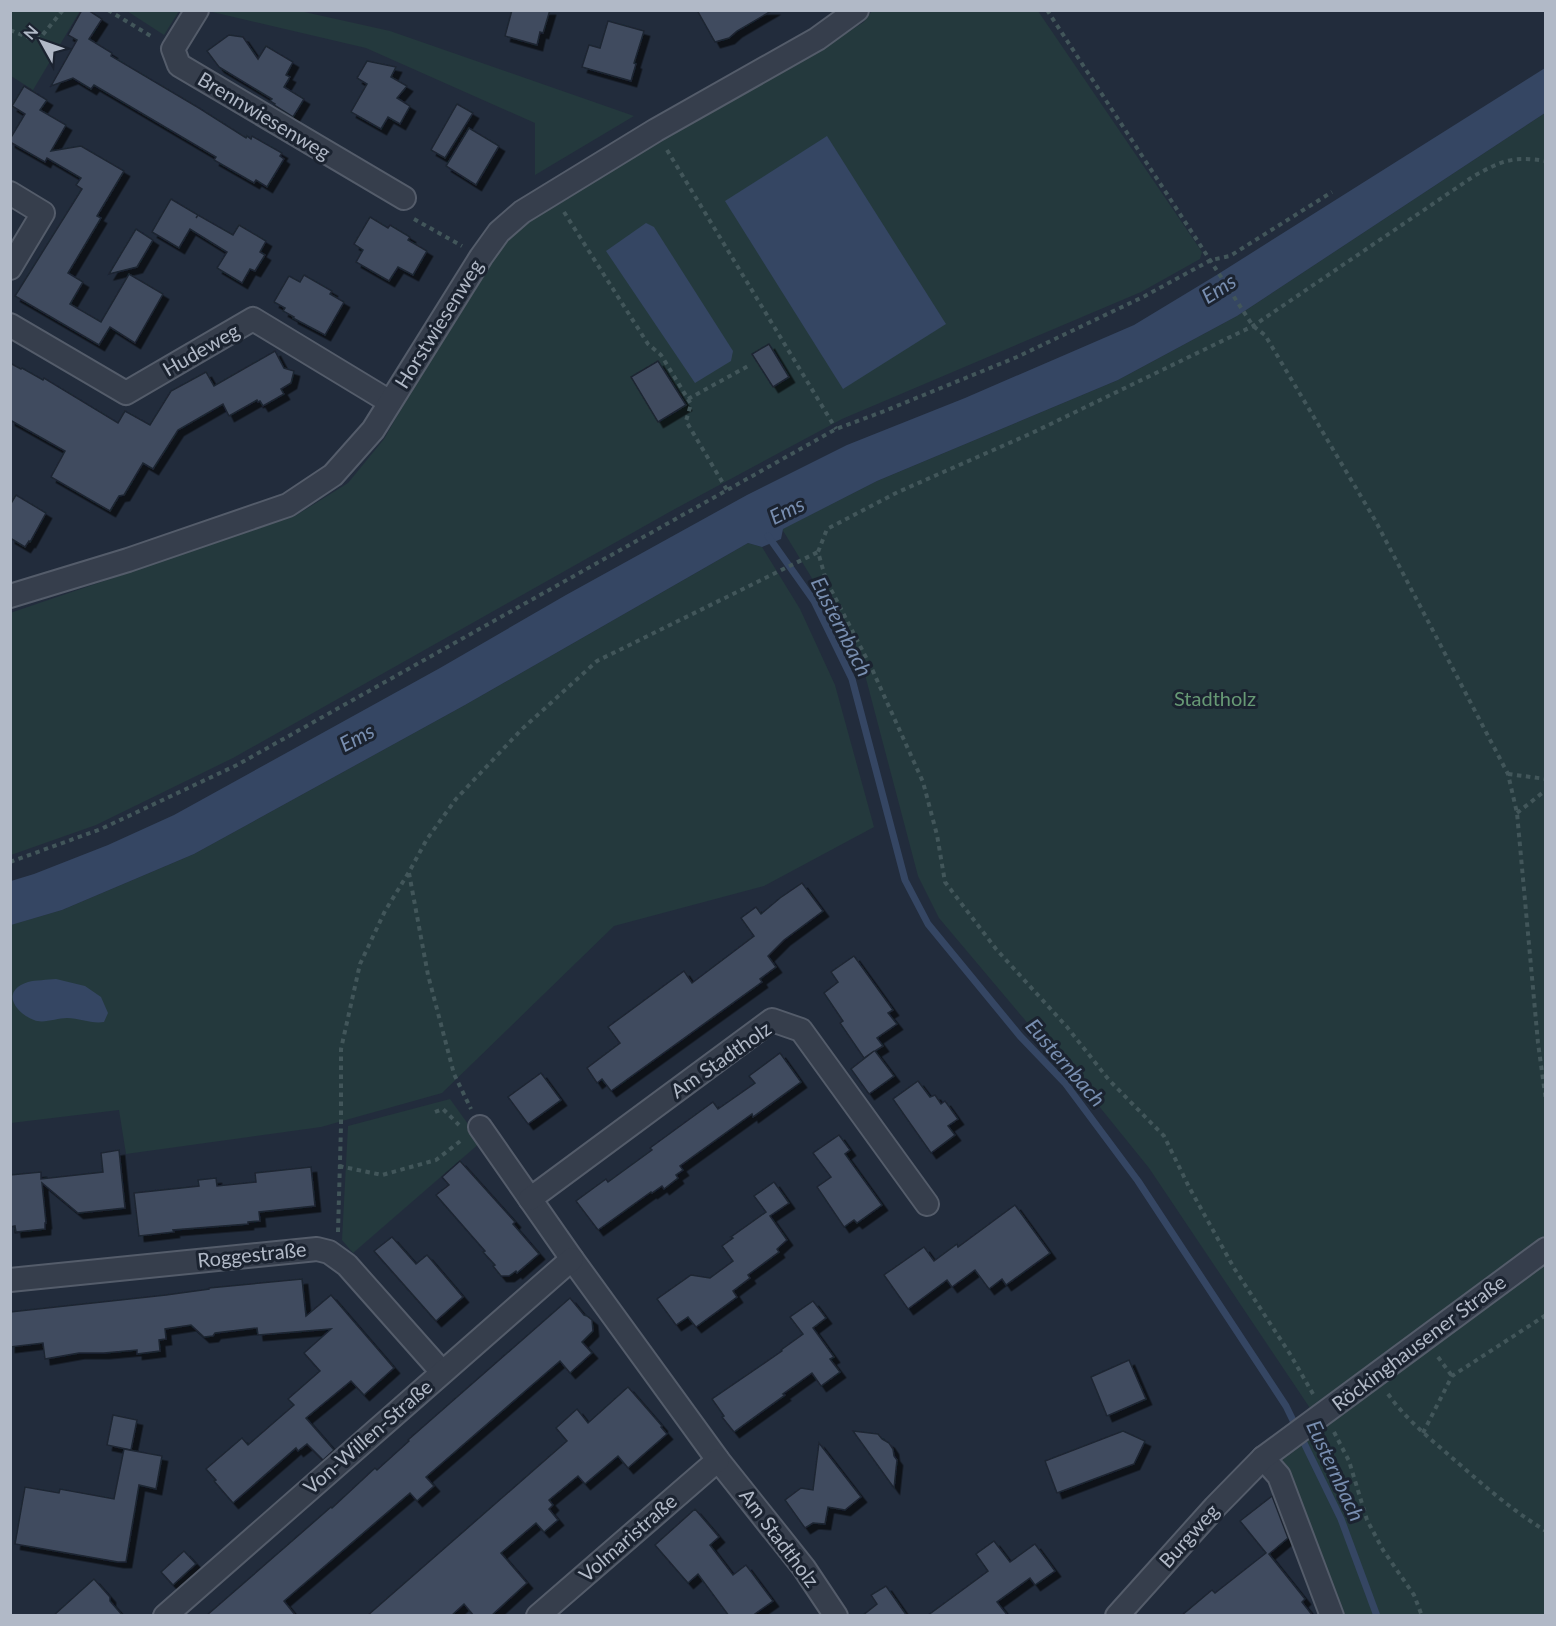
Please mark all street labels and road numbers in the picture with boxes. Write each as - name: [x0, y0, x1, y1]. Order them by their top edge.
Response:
- street label: Brennwiesenweg: [194, 66, 335, 164]
- street label: Horstwiesenweg: [389, 255, 487, 392]
- street label: Hudeweg: [158, 318, 243, 381]
- street label: Am Stadtholz: [666, 1016, 775, 1103]
- street label: Roggestraße: [196, 1236, 308, 1272]
- street label: Röckinghausener Straße: [1327, 1269, 1510, 1415]
- street label: Von-Willen-Straße: [298, 1374, 437, 1499]
- street label: Am Stadtholz: [735, 1483, 825, 1591]
- street label: Volmaristraße: [574, 1488, 681, 1586]
- street label: Burgweg: [1153, 1498, 1223, 1572]

